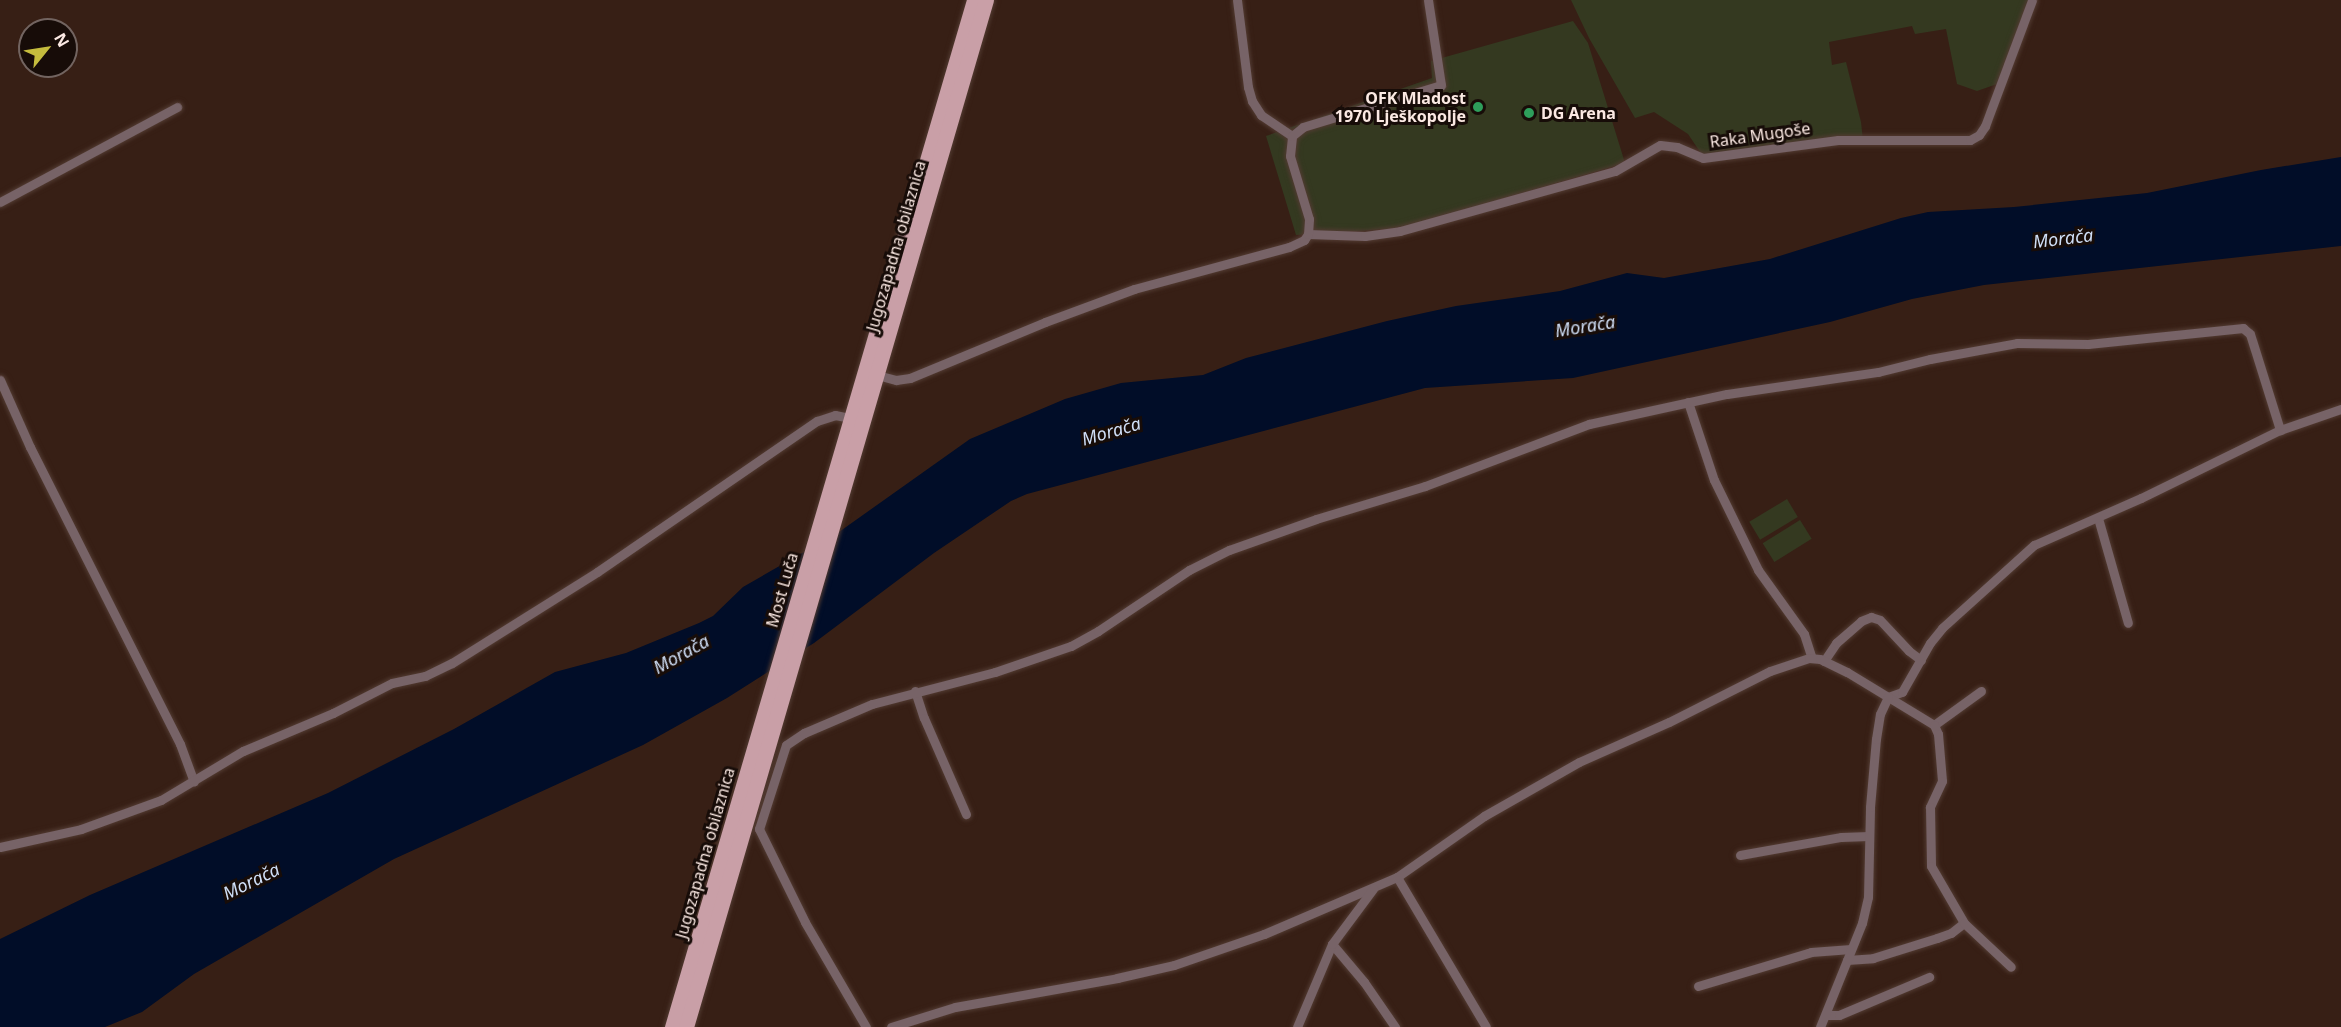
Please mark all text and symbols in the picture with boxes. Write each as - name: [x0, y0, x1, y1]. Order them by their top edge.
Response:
- north arrow: [18, 18, 78, 78]
- text: N: [49, 29, 75, 51]
- place label: OFK Mladost 1970 Lješkopolje: [1335, 88, 1466, 126]
- marker: OFK Mladost 1970 Lješkopolje: [1471, 100, 1485, 114]
- place label: DG Arena: [1541, 103, 1616, 123]
- marker: DG Arena: [1522, 106, 1536, 120]
- street label: Raka Mugoše: [1709, 118, 1811, 152]
- street label: Jugozapadna obilaznica: [862, 158, 930, 334]
- water label: Morača: [2032, 224, 2094, 252]
- water label: Morača: [1553, 311, 1617, 341]
- water label: Morača: [1079, 412, 1143, 450]
- street label: Most Luča: [762, 550, 802, 630]
- water label: Morača: [649, 630, 713, 678]
- street label: Jugozapadna obilaznica: [671, 765, 739, 941]
- water label: Morača: [219, 858, 283, 904]

